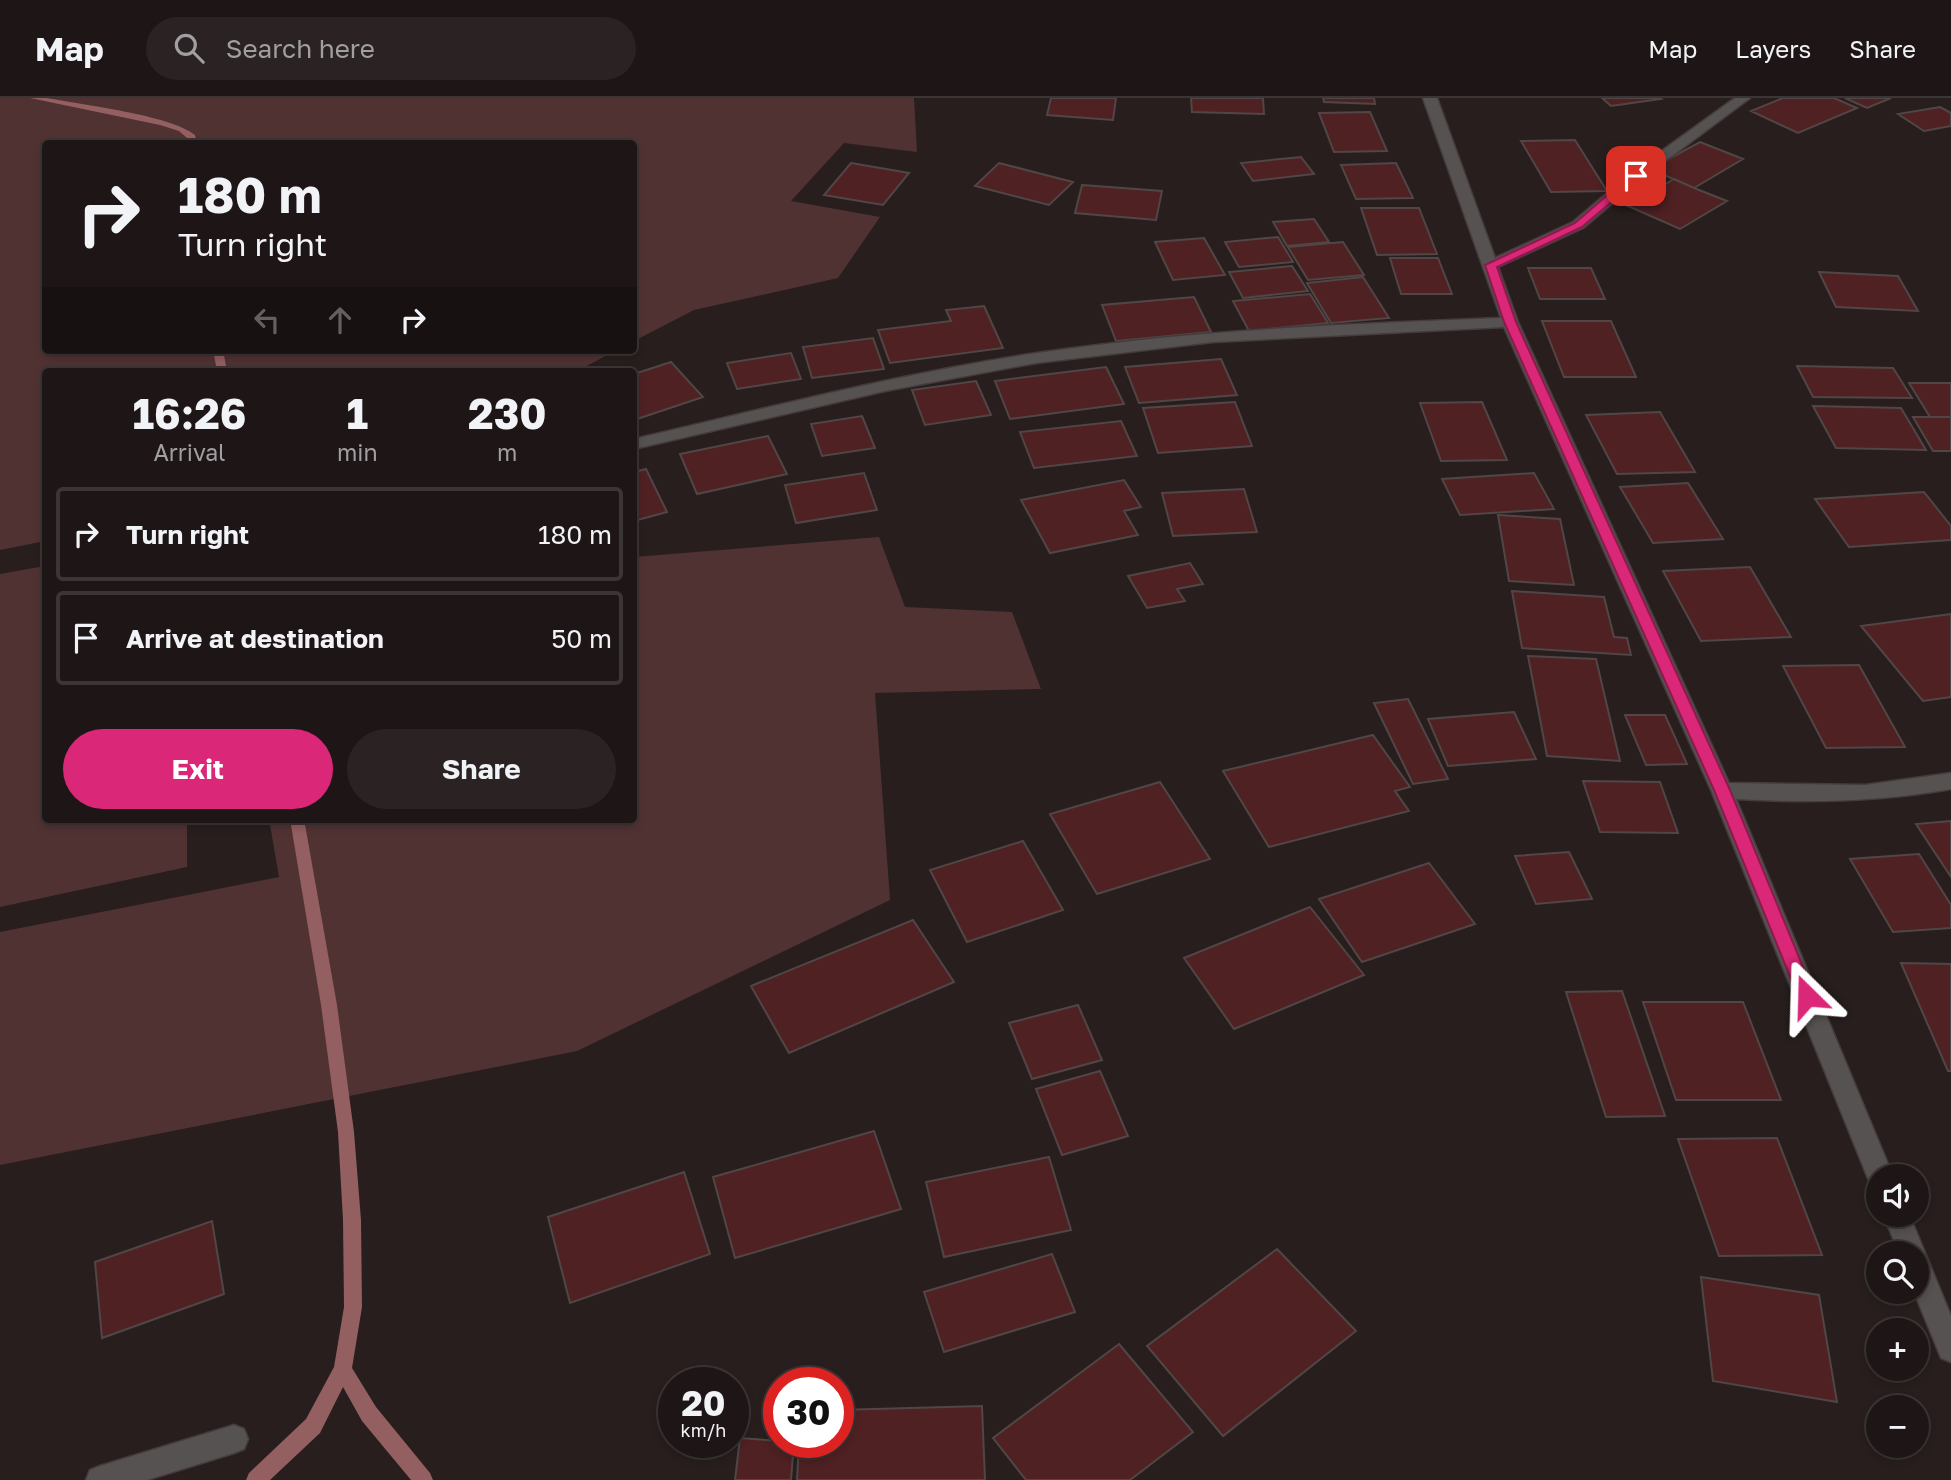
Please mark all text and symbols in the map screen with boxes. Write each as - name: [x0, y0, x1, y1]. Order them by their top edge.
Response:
- search box: [146, 17, 636, 80]
- text: Map: [35, 29, 104, 68]
- icon: search: [170, 29, 208, 67]
- text: Search here: [226, 33, 375, 64]
- text: Map: [1648, 34, 1697, 63]
- text: Layers: [1735, 34, 1811, 63]
- text: Share: [1849, 34, 1916, 63]
- pin: [1606, 146, 1666, 206]
- icon: arrive: [1617, 157, 1655, 195]
- text: 180 m: [178, 165, 322, 224]
- icon: right: [63, 168, 154, 259]
- text: Turn right: [178, 225, 327, 263]
- icon: left: [248, 301, 286, 339]
- icon: ahead: [321, 301, 359, 339]
- icon: right: [394, 301, 432, 339]
- text: 16:26: [132, 388, 246, 438]
- text: 1: [346, 388, 368, 438]
- text: 230: [468, 388, 547, 438]
- text: Arrival: [153, 438, 225, 466]
- text: min: [337, 438, 378, 466]
- text: m: [497, 438, 517, 466]
- icon: right: [67, 515, 105, 553]
- text: Turn right: [126, 519, 249, 550]
- text: 180 m: [538, 519, 612, 550]
- icon: arrive: [67, 619, 105, 657]
- text: Arrive at destination: [126, 623, 384, 654]
- text: 50 m: [551, 623, 612, 654]
- button: Exit: [63, 729, 333, 809]
- button: Share: [347, 729, 616, 809]
- position arrow: [1770, 959, 1844, 1033]
- map controls: [1866, 1164, 1929, 1458]
- button: sound: [1866, 1164, 1929, 1227]
- button: search: [1866, 1241, 1929, 1304]
- button: +: [1866, 1318, 1929, 1381]
- speed limit sign: 30: [763, 1367, 854, 1458]
- text: 20: [681, 1382, 726, 1424]
- button: −: [1866, 1395, 1929, 1458]
- text: km/h: [681, 1419, 726, 1441]

